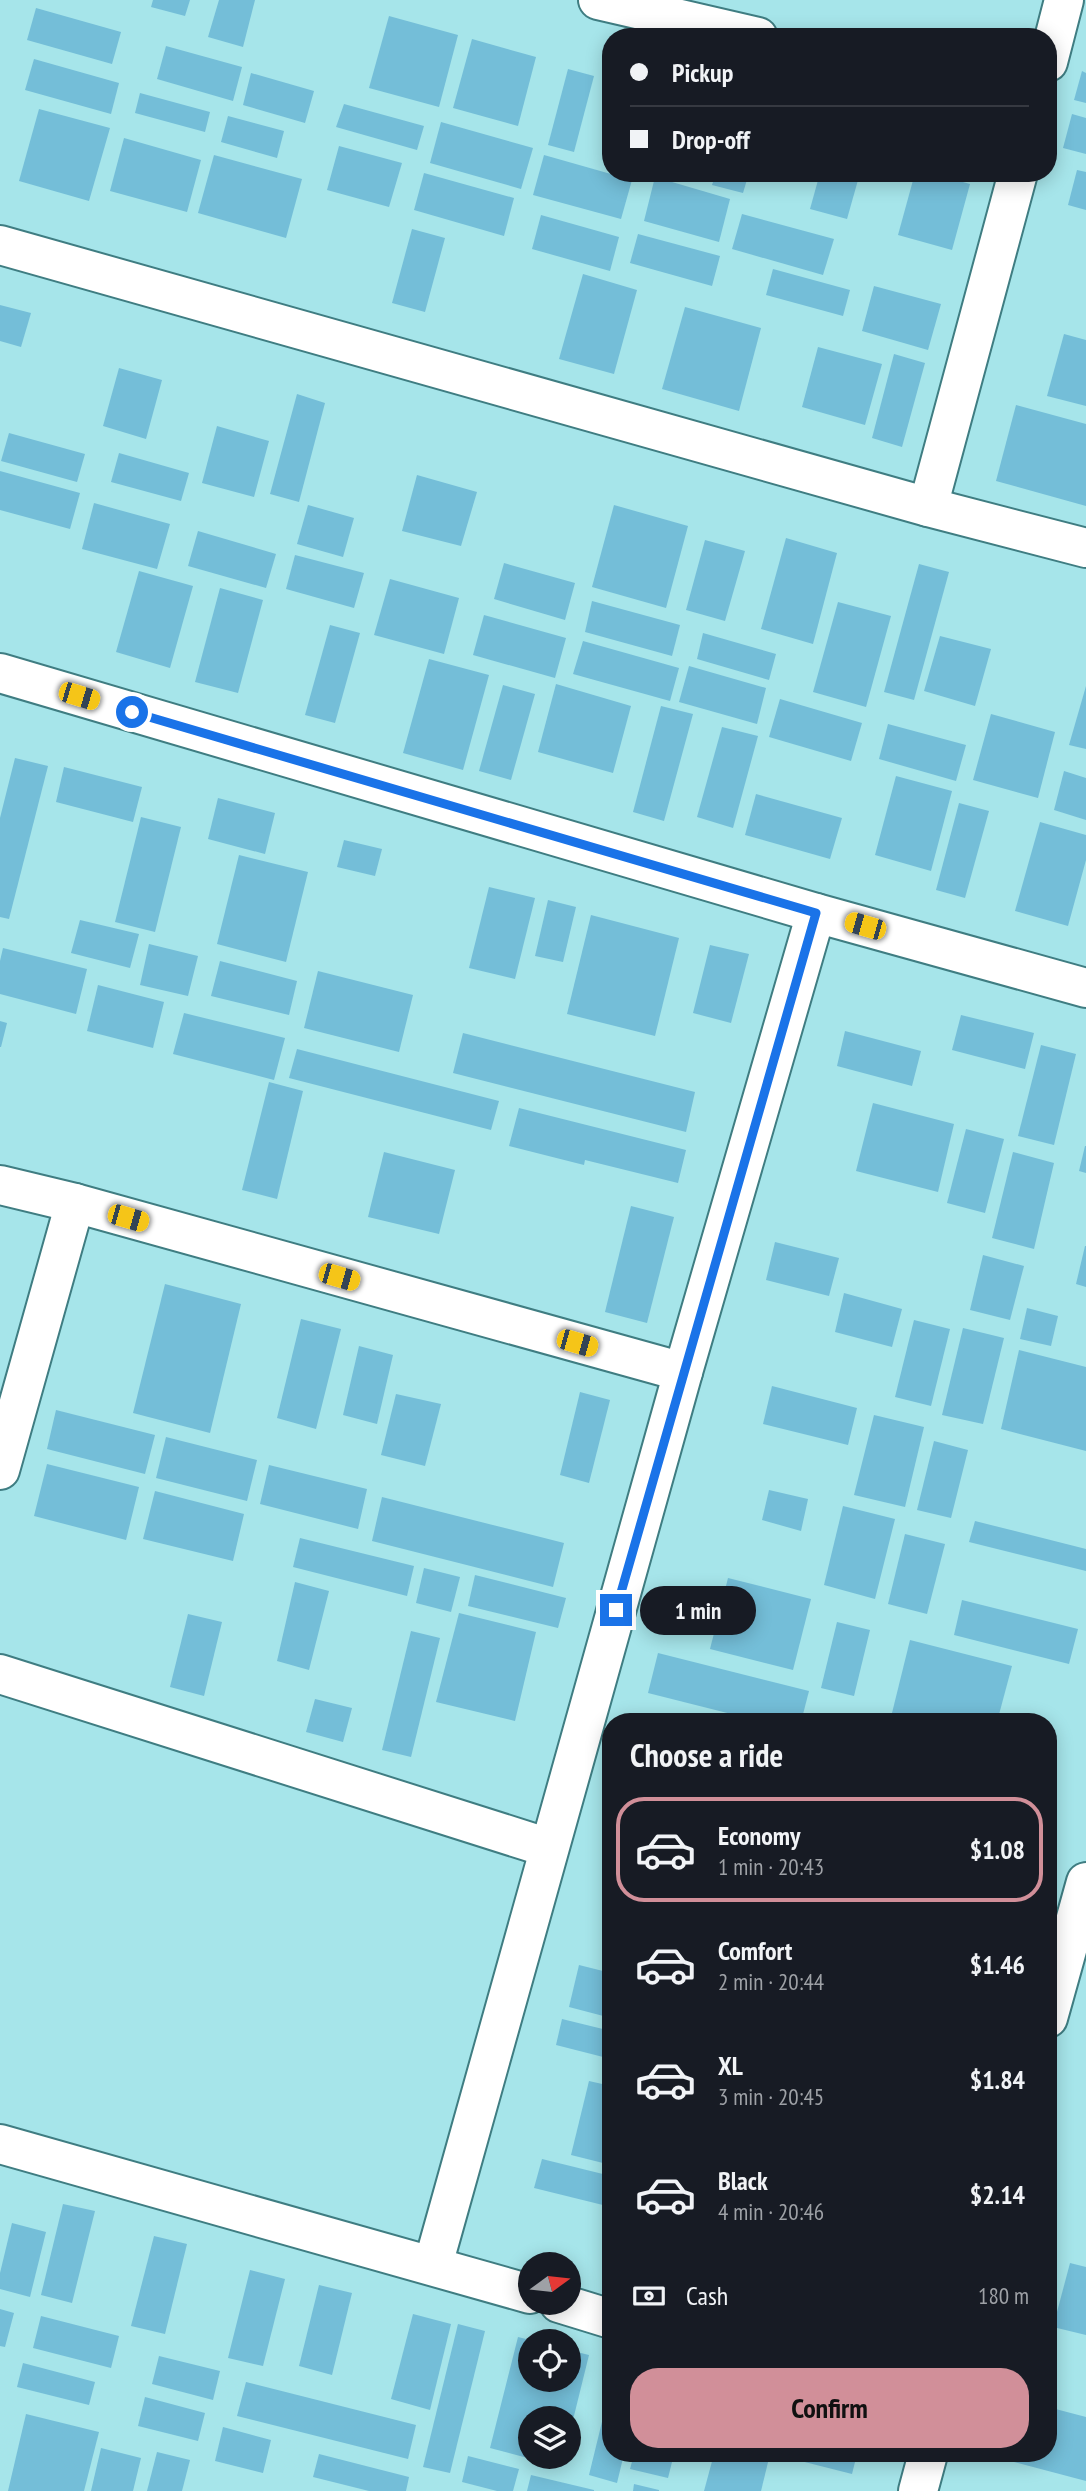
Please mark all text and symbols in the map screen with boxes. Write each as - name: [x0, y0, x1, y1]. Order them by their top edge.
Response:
- text: Pickup: [672, 56, 733, 89]
- text: Drop-off: [672, 123, 750, 156]
- car: [56, 680, 103, 712]
- route start: [116, 696, 148, 728]
- car: [842, 910, 889, 942]
- car: [105, 1202, 152, 1234]
- car: [316, 1261, 363, 1293]
- car: [554, 1327, 601, 1359]
- callout: 1 min: [640, 1586, 756, 1634]
- route end: [600, 1594, 632, 1626]
- text: 1 min: [675, 1596, 721, 1625]
- text: Choose a ride: [630, 1734, 783, 1776]
- icon: car: [634, 1818, 697, 1881]
- text: Economy: [718, 1819, 800, 1852]
- text: $1.08: [970, 1833, 1025, 1866]
- text: 1 min · 20:43: [718, 1852, 824, 1881]
- icon: car: [634, 1933, 697, 1996]
- text: Comfort: [718, 1934, 792, 1967]
- text: $1.46: [970, 1948, 1025, 1981]
- text: 2 min · 20:44: [718, 1967, 824, 1996]
- icon: car: [634, 2048, 697, 2111]
- text: XL: [718, 2049, 743, 2082]
- text: $1.84: [970, 2063, 1025, 2096]
- text: 3 min · 20:45: [718, 2082, 824, 2111]
- icon: car: [634, 2163, 697, 2226]
- text: Black: [718, 2164, 768, 2197]
- text: $2.14: [970, 2178, 1025, 2211]
- text: 4 min · 20:46: [718, 2197, 824, 2226]
- north arrow: [518, 2252, 581, 2315]
- map controls: [518, 2252, 581, 2469]
- icon: cash: [630, 2277, 668, 2315]
- text: Cash: [686, 2279, 728, 2312]
- text: 180 m: [978, 2281, 1029, 2310]
- button: locate: [518, 2329, 581, 2392]
- button: Confirm: [630, 2368, 1029, 2448]
- button: layers: [518, 2406, 581, 2469]

